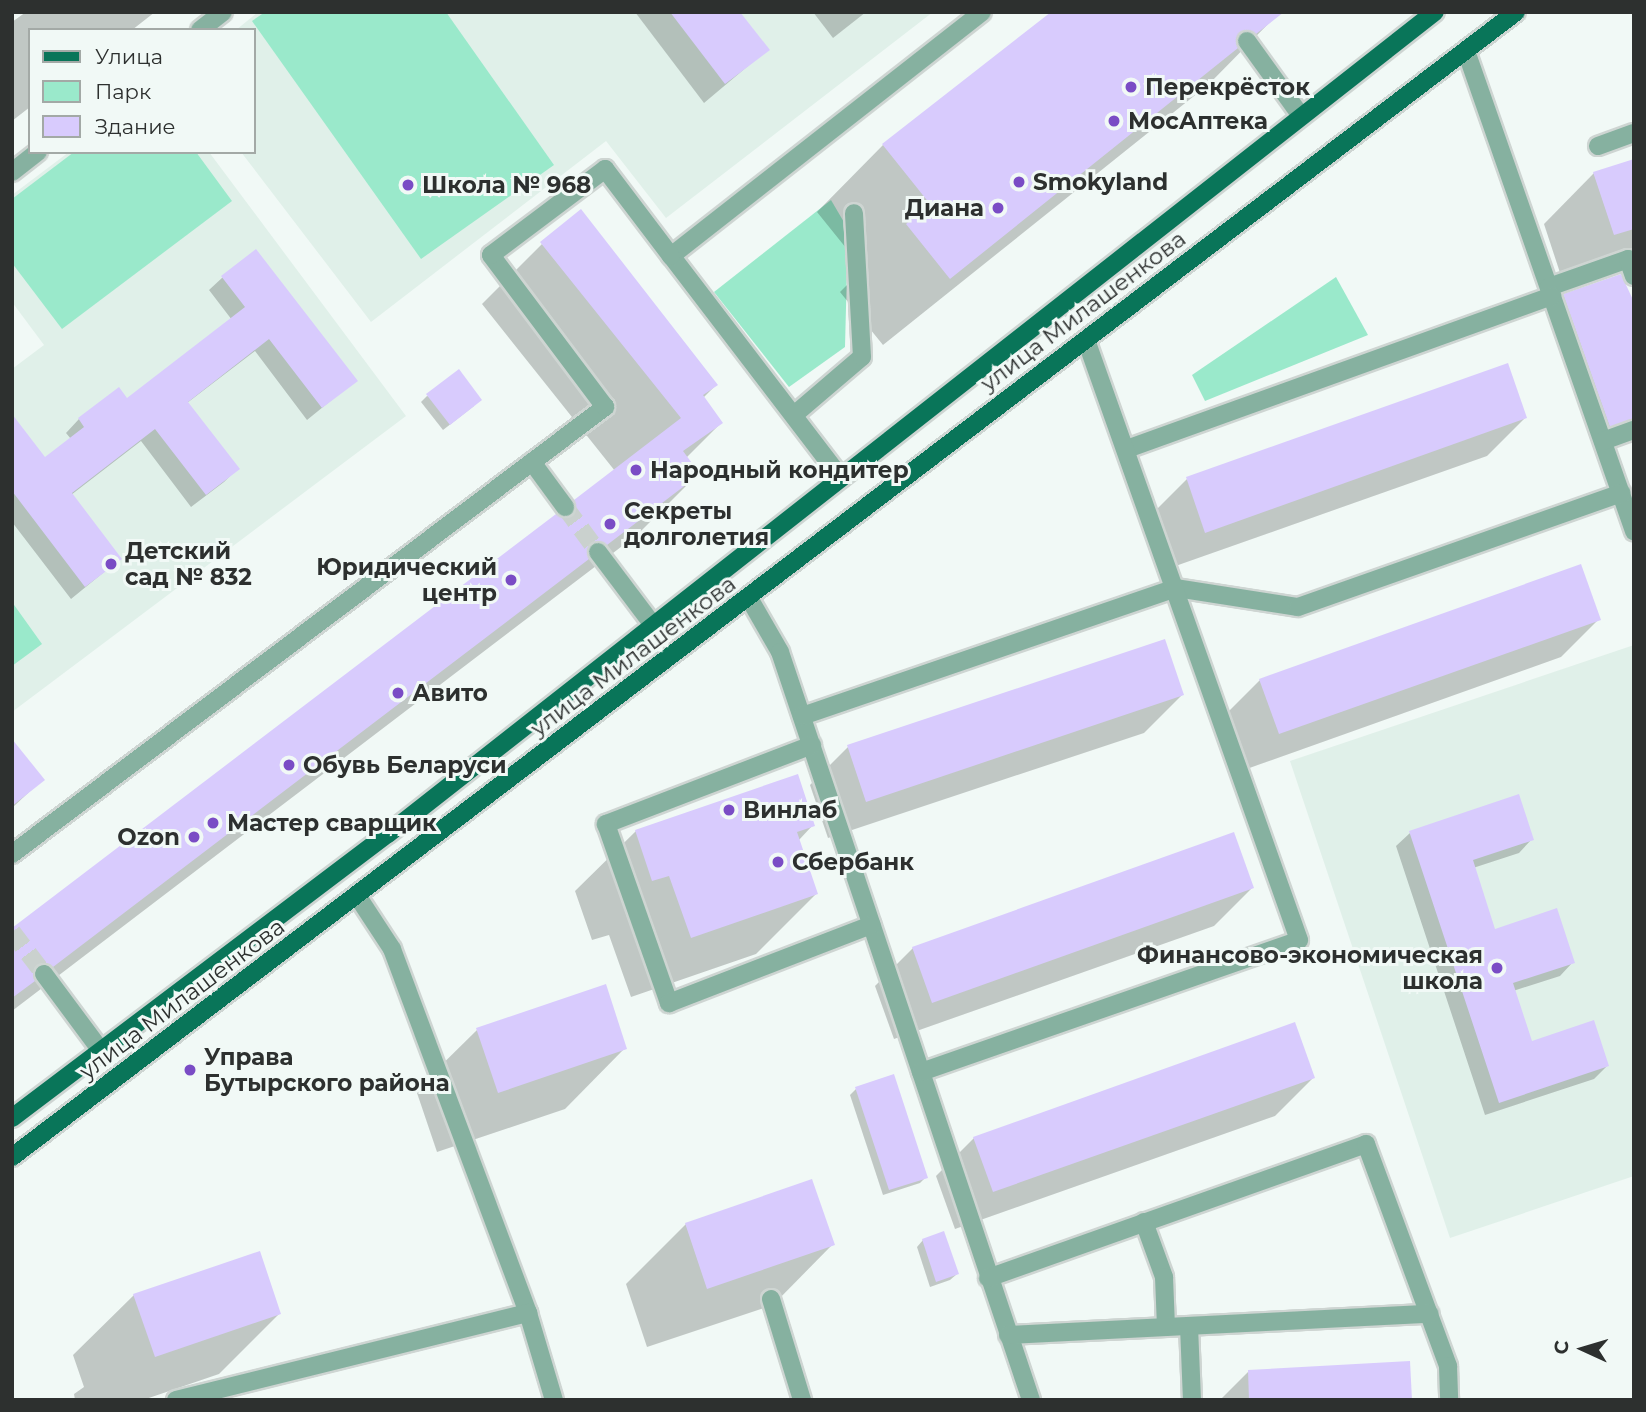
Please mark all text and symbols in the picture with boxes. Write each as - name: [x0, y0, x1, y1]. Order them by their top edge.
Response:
- legend: [28, 28, 256, 154]
- text: Улица: [95, 44, 163, 69]
- place label: Перекрёсток: [1145, 73, 1310, 101]
- text: Парк: [95, 79, 151, 104]
- marker: Перекрёсток: [1123, 79, 1139, 95]
- place label: МосАптека: [1128, 107, 1268, 135]
- marker: МосАптека: [1106, 113, 1122, 129]
- text: Здание: [95, 114, 176, 139]
- place label: Smokyland: [1033, 168, 1168, 196]
- place label: Школа № 968: [422, 171, 591, 199]
- marker: Smokyland: [1011, 174, 1027, 190]
- marker: Школа № 968: [400, 177, 416, 193]
- place label: Диана: [905, 194, 984, 222]
- marker: Диана: [990, 200, 1006, 216]
- street label: улица Милашенкова: [975, 225, 1191, 397]
- place label: Народный кондитер: [650, 456, 909, 484]
- marker: Народный кондитер: [628, 462, 644, 478]
- place label: Секреты долголетия: [624, 497, 769, 551]
- marker: Секреты долголетия: [602, 516, 618, 532]
- place label: Детский сад № 832: [125, 537, 252, 591]
- place label: Юридический центр: [316, 553, 497, 607]
- marker: Детский сад № 832: [103, 556, 119, 572]
- street label: улица Милашенкова: [525, 570, 741, 742]
- marker: Юридический центр: [503, 572, 519, 588]
- place label: Авито: [412, 679, 488, 707]
- marker: Авито: [390, 685, 406, 701]
- place label: Обувь Беларуси: [303, 751, 507, 779]
- marker: Обувь Беларуси: [281, 757, 297, 773]
- place label: Винлаб: [743, 796, 837, 824]
- marker: Винлаб: [721, 802, 737, 818]
- place label: Мастер сварщик: [227, 809, 437, 837]
- marker: Мастер сварщик: [205, 815, 221, 831]
- place label: Ozon: [117, 823, 180, 851]
- marker: Ozon: [186, 829, 202, 845]
- place label: Сбербанк: [792, 848, 914, 876]
- marker: Сбербанк: [770, 854, 786, 870]
- street label: улица Милашенкова: [74, 913, 290, 1085]
- place label: Финансово-экономическая школа: [1137, 941, 1483, 995]
- marker: Финансово-экономическая школа: [1489, 960, 1505, 976]
- place label: Управа Бутырского района: [204, 1043, 450, 1097]
- marker: Управа Бутырского района: [182, 1062, 198, 1078]
- north arrow: [1548, 1314, 1618, 1384]
- text: С: [1550, 1340, 1574, 1355]

